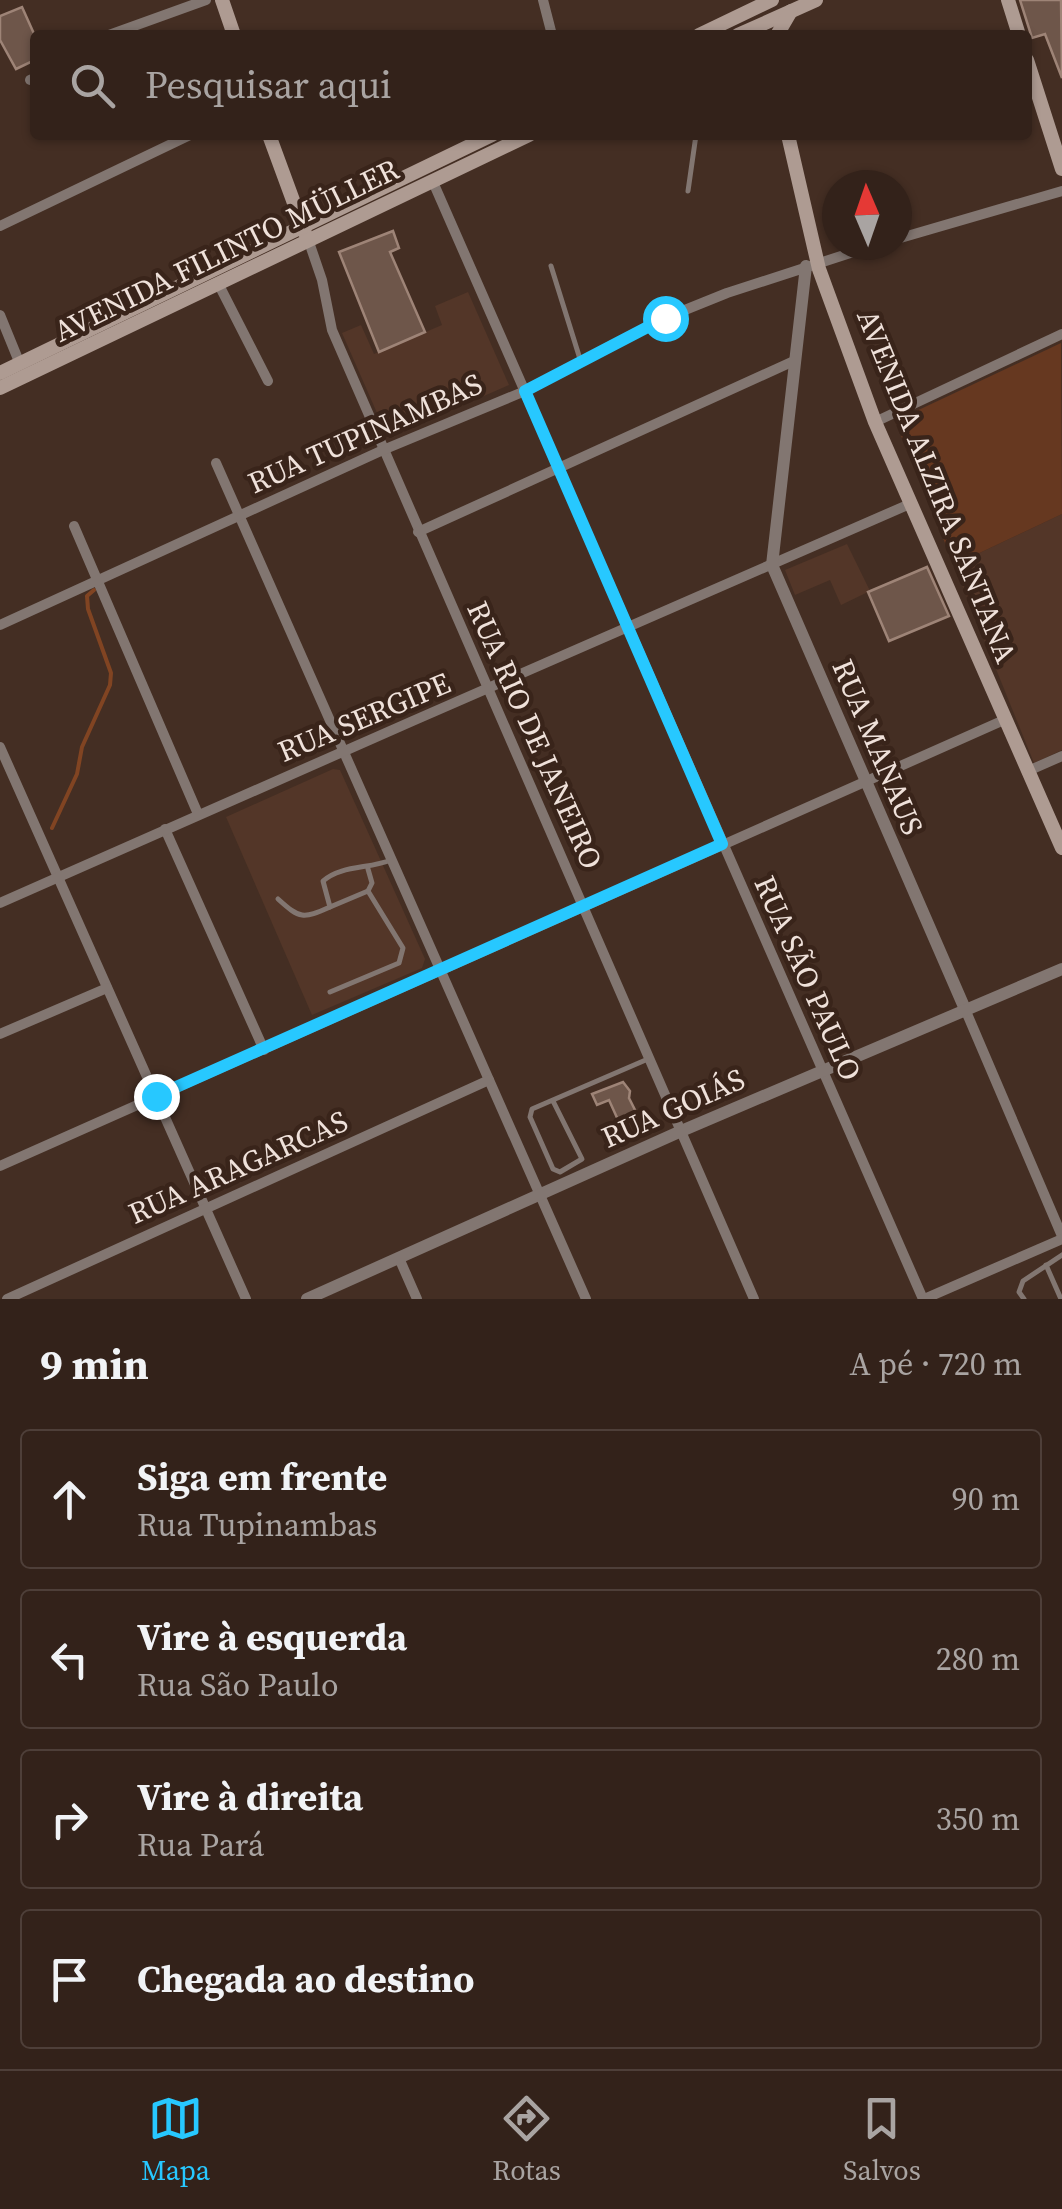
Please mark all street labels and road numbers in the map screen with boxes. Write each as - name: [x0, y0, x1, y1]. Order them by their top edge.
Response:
- street label: AVENIDA FILINTO MÜLLER: [47, 148, 406, 352]
- street label: AVENIDA ALZIRA SANTANA: [847, 303, 1027, 669]
- street label: RUA TUPINAMBAS: [241, 363, 489, 503]
- street label: RUA RIO DE JANEIRO: [457, 595, 613, 875]
- street label: RUA MANAUS: [823, 653, 933, 841]
- street label: RUA SERGIPE: [271, 662, 457, 772]
- street label: RUA SÃO PAULO: [745, 869, 871, 1087]
- street label: RUA GOIÁS: [595, 1058, 751, 1158]
- street label: RUA ARAGARCAS: [122, 1100, 354, 1234]

